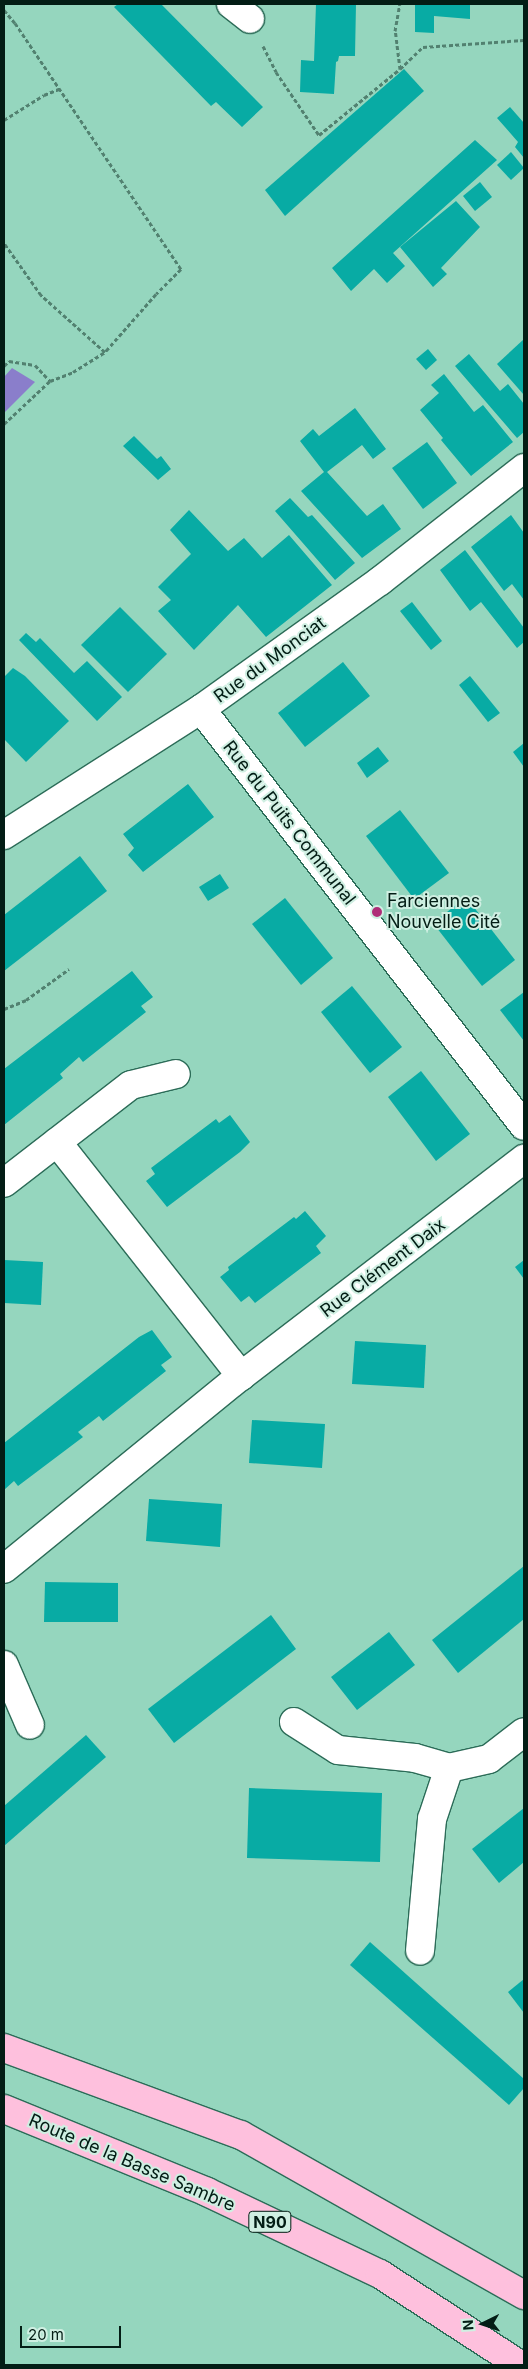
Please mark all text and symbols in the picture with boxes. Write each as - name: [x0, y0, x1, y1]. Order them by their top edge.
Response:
- street label: Rue du Monciat: [210, 612, 330, 708]
- street label: Rue du Puits Communal: [218, 737, 360, 909]
- place label: Farciennes Nouvelle Cité: [387, 891, 500, 934]
- marker: Farciennes Nouvelle Cité: [371, 906, 383, 918]
- street label: Rue Clément Daix: [316, 1214, 450, 1322]
- street label: Route de la Basse Sambre: [26, 2110, 238, 2216]
- road number: N90: [248, 2208, 292, 2236]
- north arrow: [458, 2299, 508, 2349]
- scale bar: [22, 2316, 124, 2348]
- text: N: [459, 2319, 476, 2331]
- text: 20 m: [28, 2325, 64, 2344]

